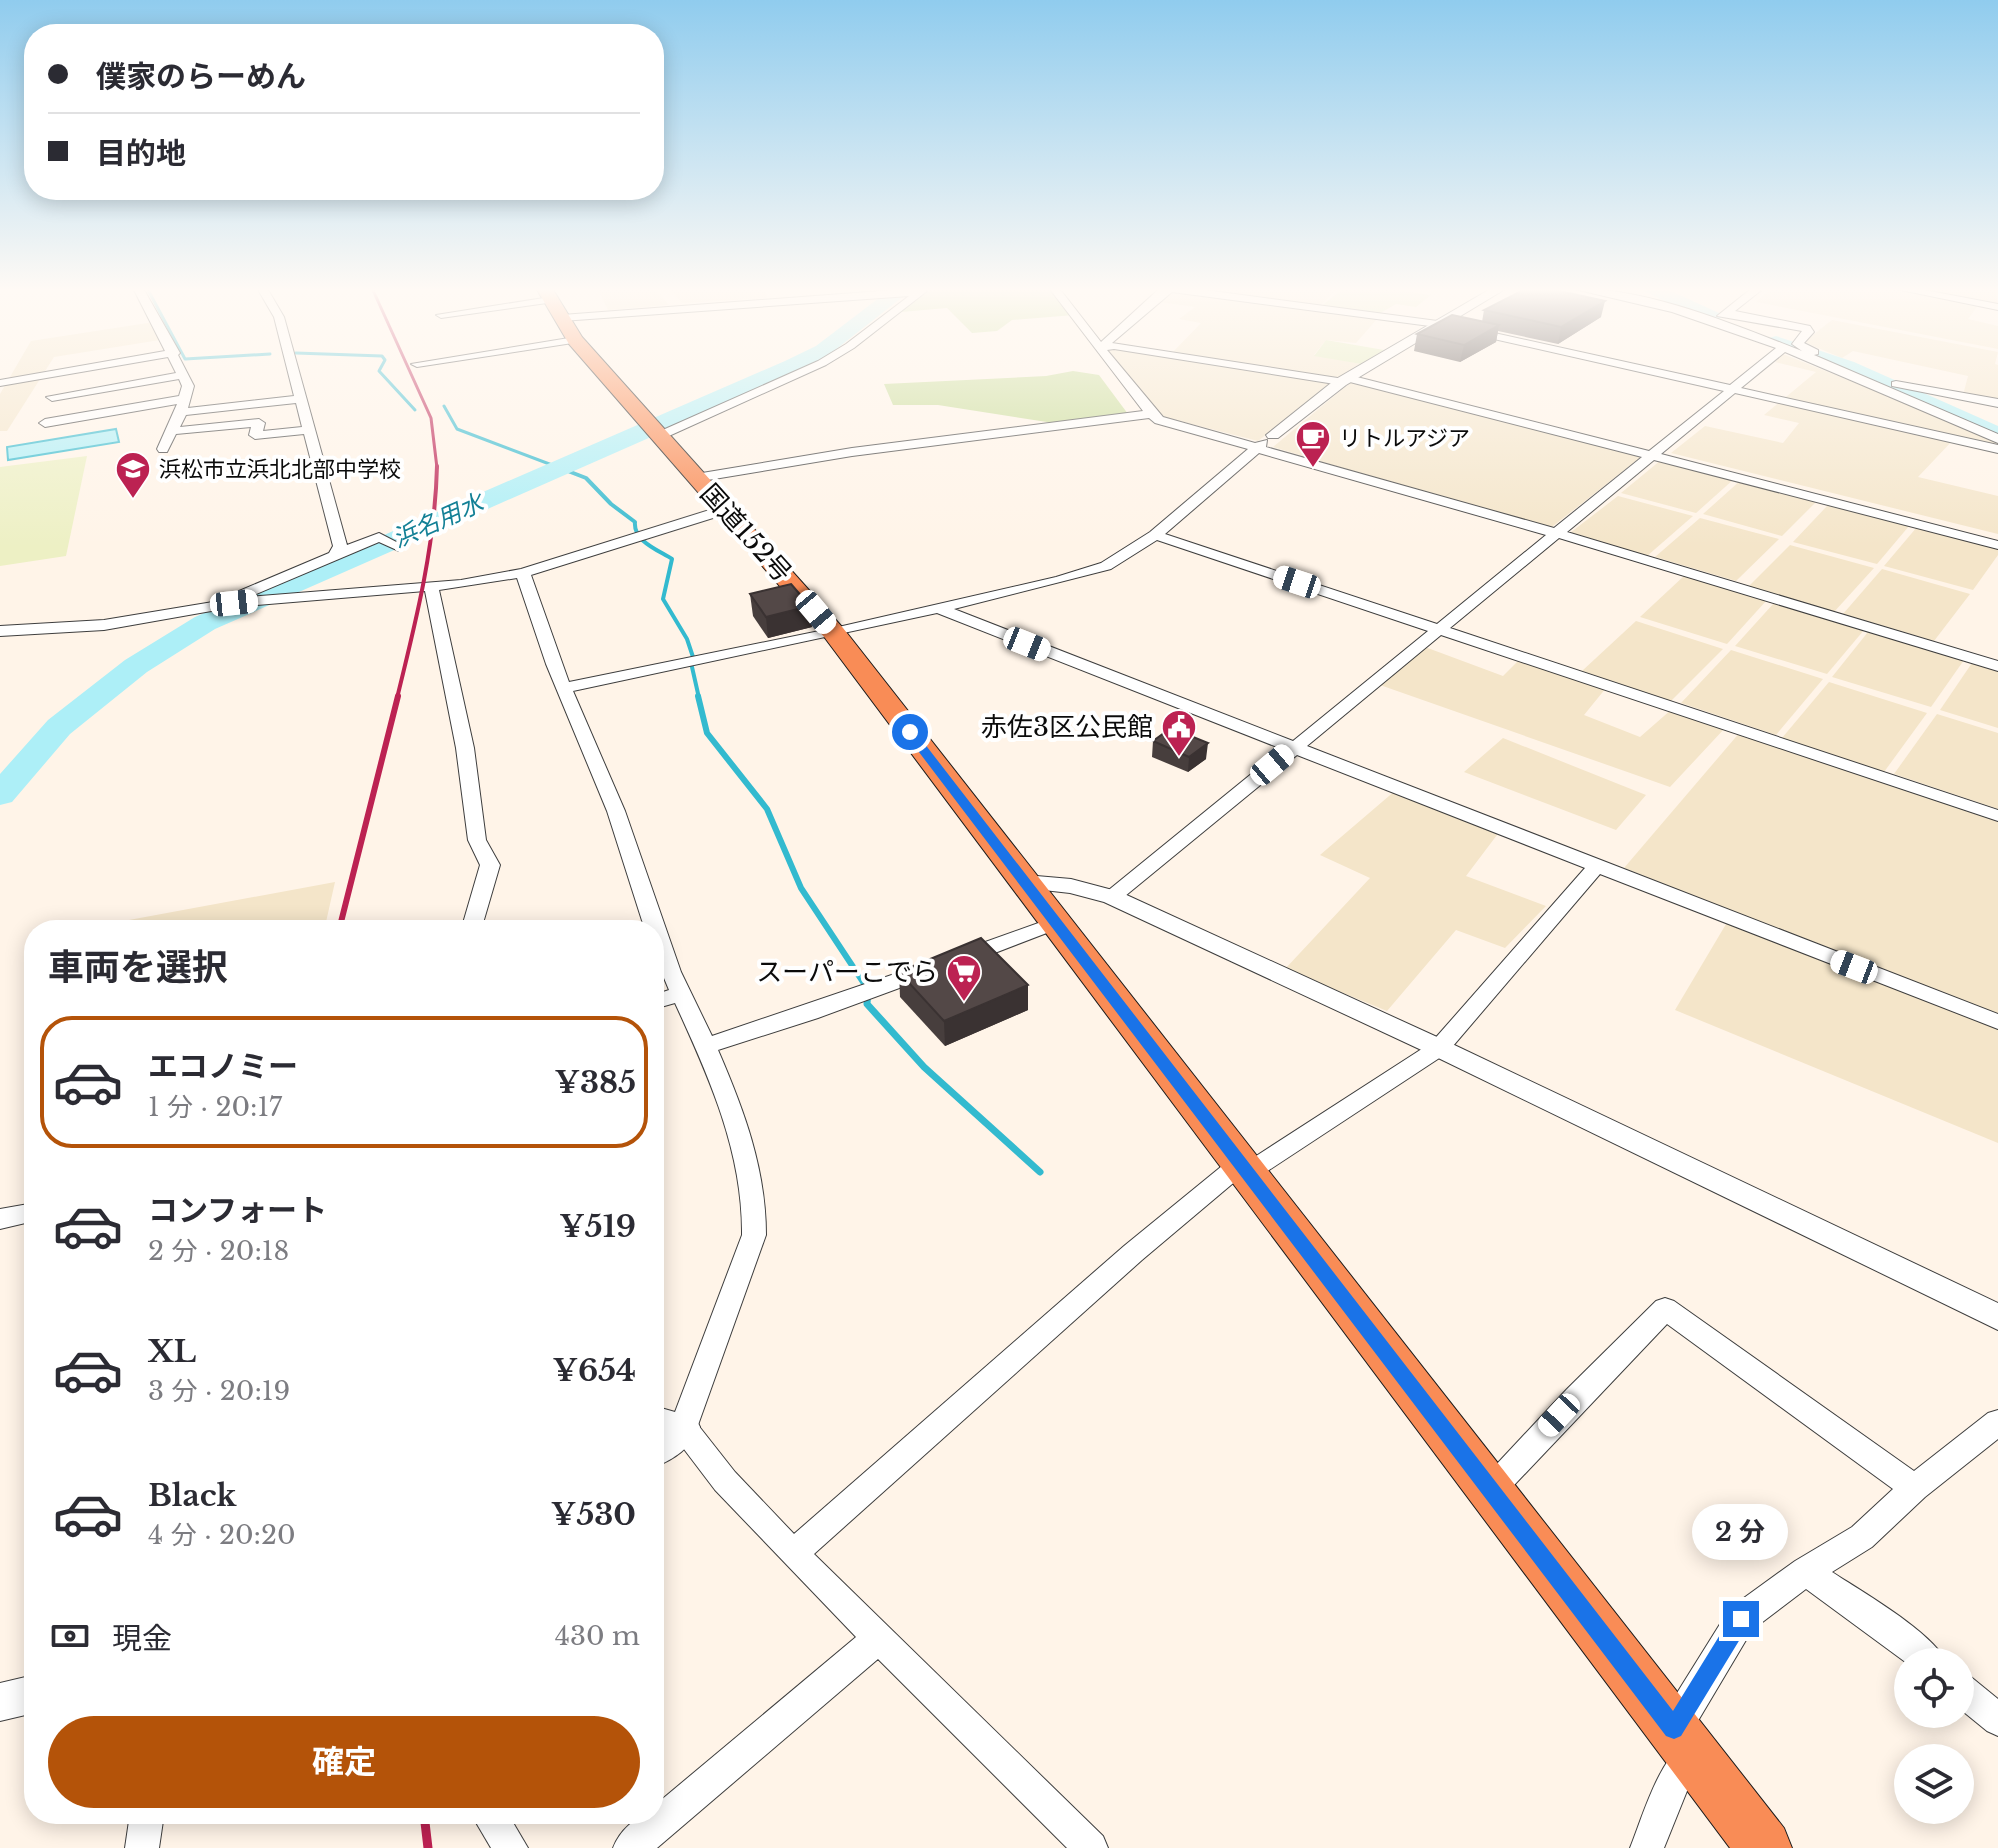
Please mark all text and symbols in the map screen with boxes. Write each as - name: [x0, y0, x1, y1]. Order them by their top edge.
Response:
- text: 僕家のらーめん: [96, 58, 306, 95]
- text: 目的地: [96, 135, 186, 172]
- cafe icon: リトルアジア: [1294, 419, 1332, 469]
- place label: リトルアジア: [1339, 425, 1470, 452]
- school or university icon: 浜松市立浜北北部中学校: [114, 450, 152, 500]
- place label: 浜松市立浜北北部中学校: [159, 456, 401, 483]
- street label: 国道152号: [694, 478, 798, 588]
- water label: 浜名用水: [388, 487, 490, 553]
- car: [1270, 563, 1324, 601]
- car: [791, 586, 841, 638]
- car: [209, 589, 259, 617]
- car: [1000, 624, 1054, 664]
- public building icon: 赤佐3区公民館: [1160, 708, 1198, 758]
- place label: 赤佐3区公民館: [981, 711, 1153, 743]
- route start: [892, 714, 928, 750]
- car: [1246, 740, 1298, 790]
- text: 車両を選択: [48, 945, 228, 990]
- car: [1827, 947, 1881, 987]
- supermarket icon: スーパーこでら: [945, 953, 983, 1003]
- place label: スーパーこでら: [756, 956, 938, 988]
- icon: car: [52, 1046, 124, 1118]
- text: エコノミー: [148, 1048, 298, 1085]
- text: ¥385: [554, 1064, 636, 1101]
- text: 1 分 · 20:17: [148, 1091, 282, 1123]
- icon: car: [52, 1190, 124, 1262]
- text: コンフォート: [148, 1192, 327, 1229]
- text: ¥519: [559, 1208, 636, 1245]
- text: 2 分 · 20:18: [148, 1235, 289, 1267]
- text: XL: [148, 1333, 196, 1370]
- icon: car: [52, 1334, 124, 1406]
- text: ¥654: [552, 1352, 636, 1389]
- text: 3 分 · 20:19: [148, 1375, 290, 1407]
- car: [1534, 1389, 1584, 1441]
- text: Black: [148, 1477, 236, 1514]
- icon: car: [52, 1478, 124, 1550]
- text: ¥530: [551, 1496, 636, 1533]
- callout: 2 分: [1693, 1503, 1789, 1559]
- text: 2 分: [1715, 1516, 1765, 1548]
- text: 4 分 · 20:20: [148, 1519, 296, 1551]
- route end: [1723, 1601, 1759, 1637]
- icon: cash: [48, 1614, 92, 1658]
- text: 現金: [112, 1620, 172, 1657]
- text: 430 m: [555, 1620, 640, 1652]
- map controls: [1894, 1648, 1974, 1824]
- button: locate: [1894, 1648, 1974, 1728]
- button: 確定: [48, 1716, 640, 1808]
- button: layers: [1894, 1744, 1974, 1824]

